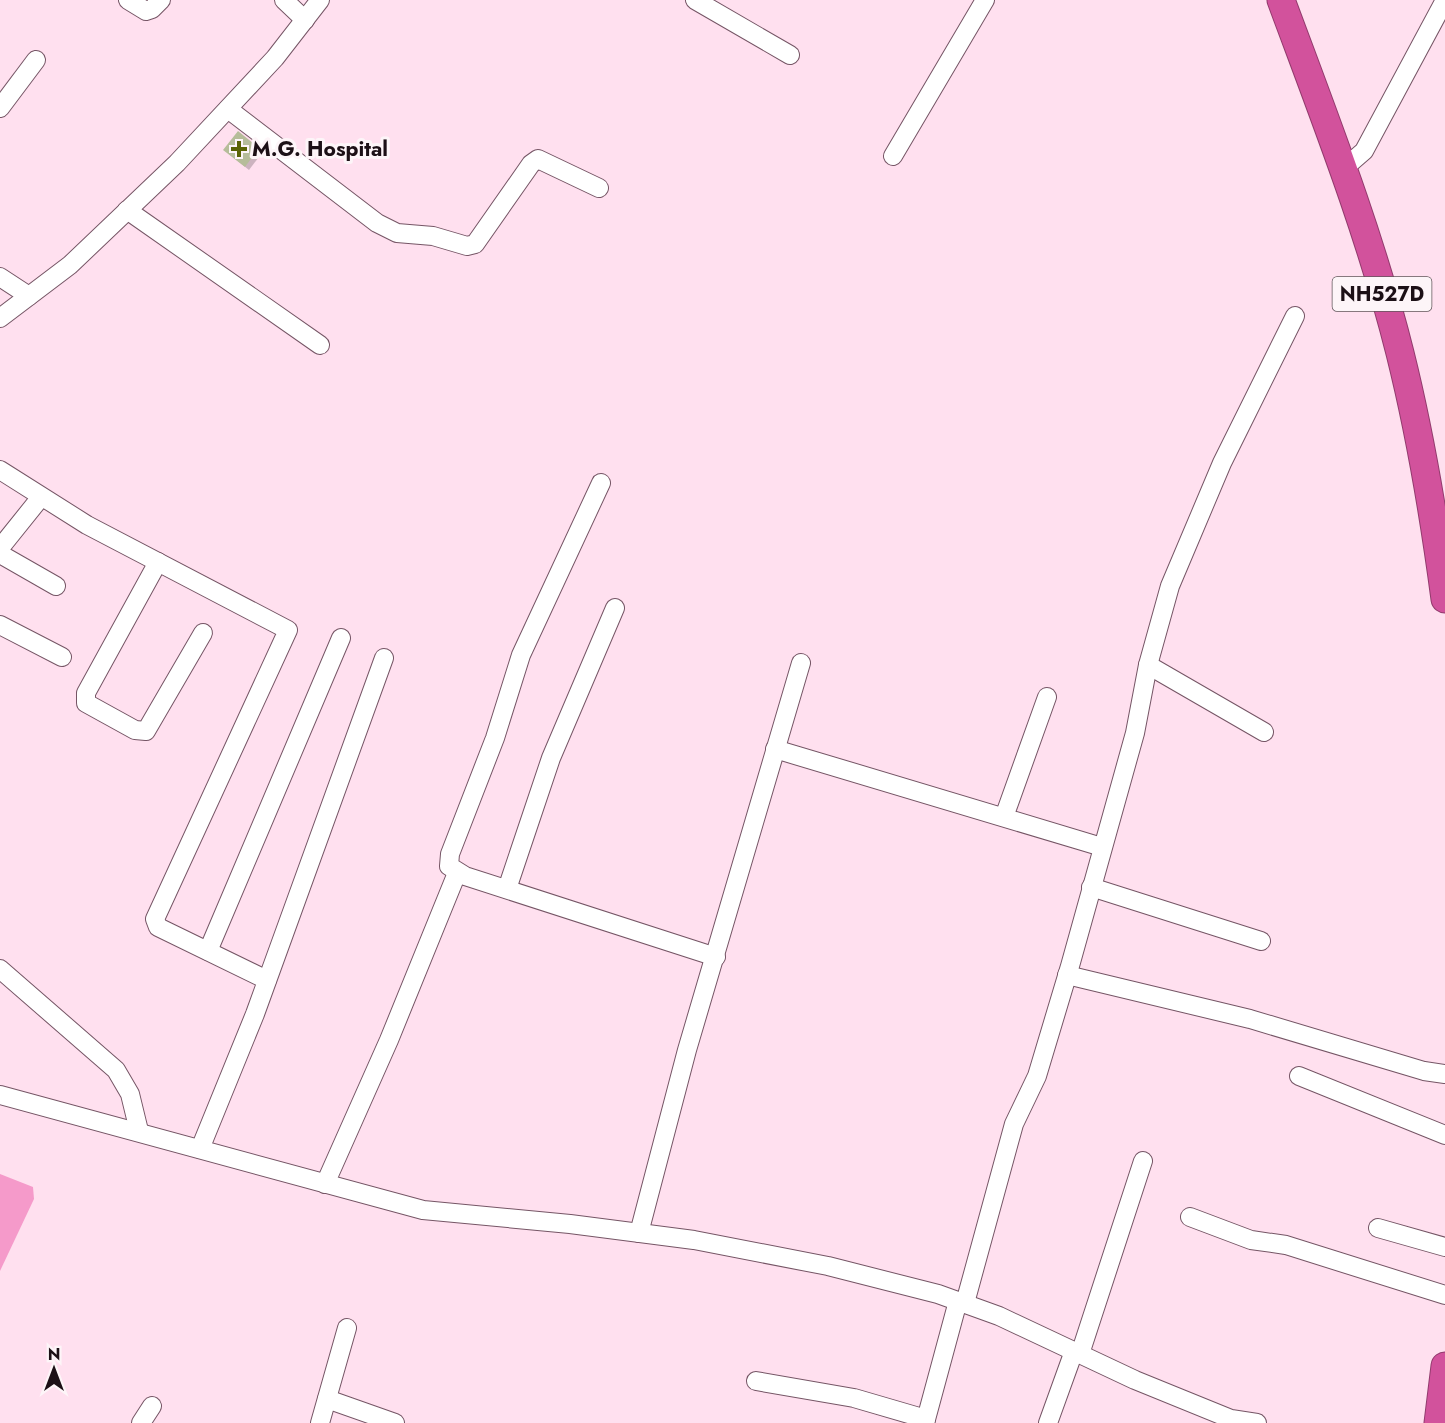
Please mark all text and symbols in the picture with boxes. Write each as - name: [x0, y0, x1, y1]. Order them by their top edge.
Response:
- place label: M.G. Hospital: [252, 134, 388, 164]
- marker: M.G. Hospital: [230, 140, 248, 158]
- road number: NH527D: [1332, 277, 1432, 311]
- north arrow: [24, 1339, 84, 1399]
- text: N: [48, 1343, 60, 1366]

